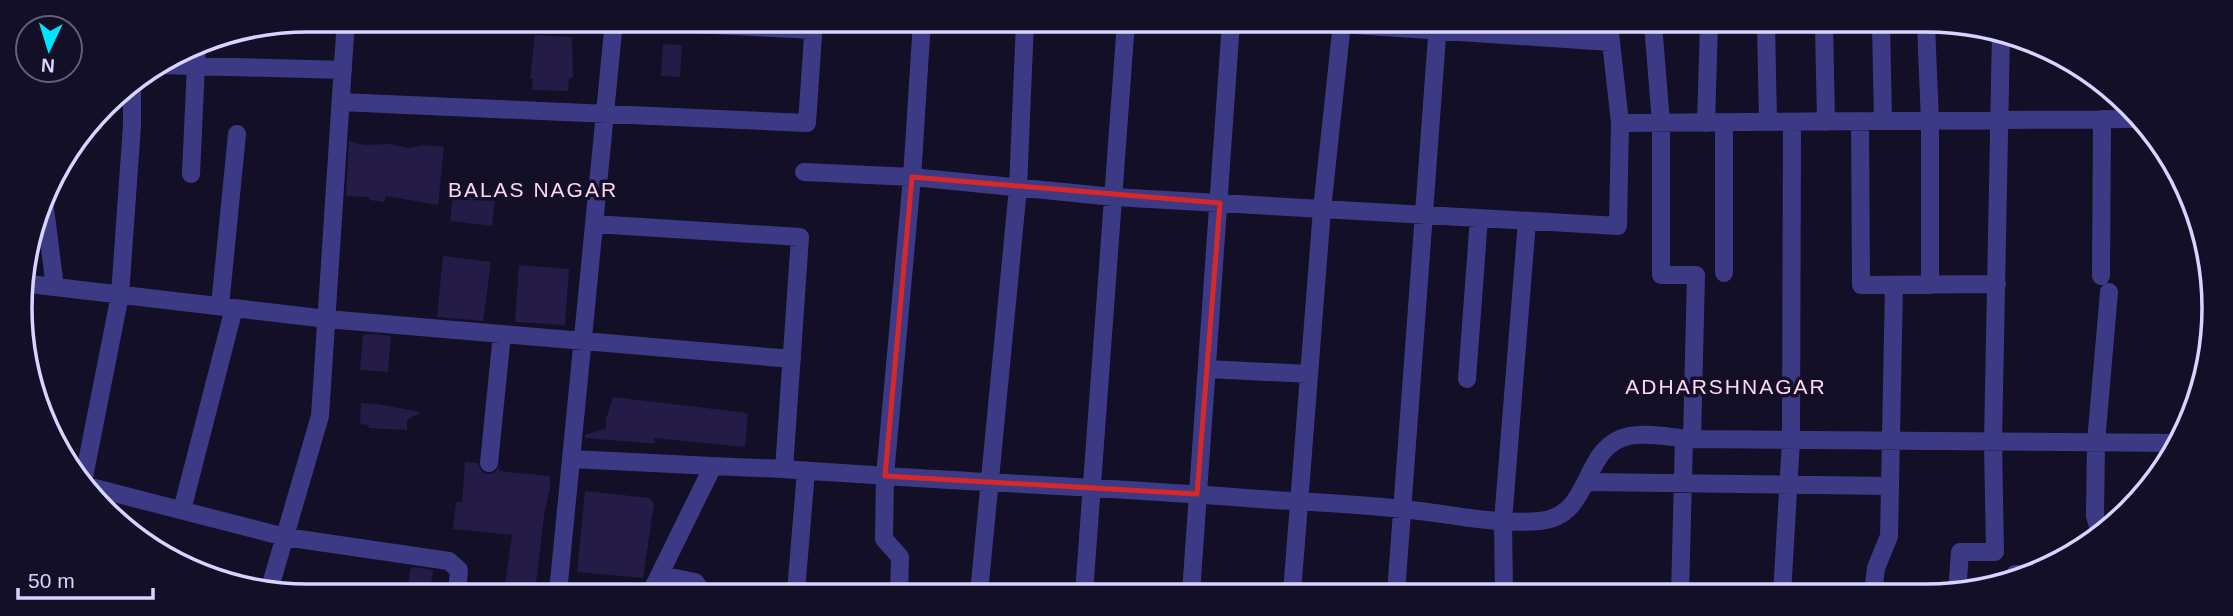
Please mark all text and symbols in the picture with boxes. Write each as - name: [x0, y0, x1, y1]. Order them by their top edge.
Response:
- north arrow: [14, 14, 84, 84]
- text: N: [40, 55, 55, 76]
- district label: BALAS NAGAR: [448, 178, 618, 201]
- district label: ADHARSHNAGAR: [1625, 375, 1827, 398]
- scale bar: [18, 556, 152, 600]
- text: 50 m: [28, 569, 75, 592]

